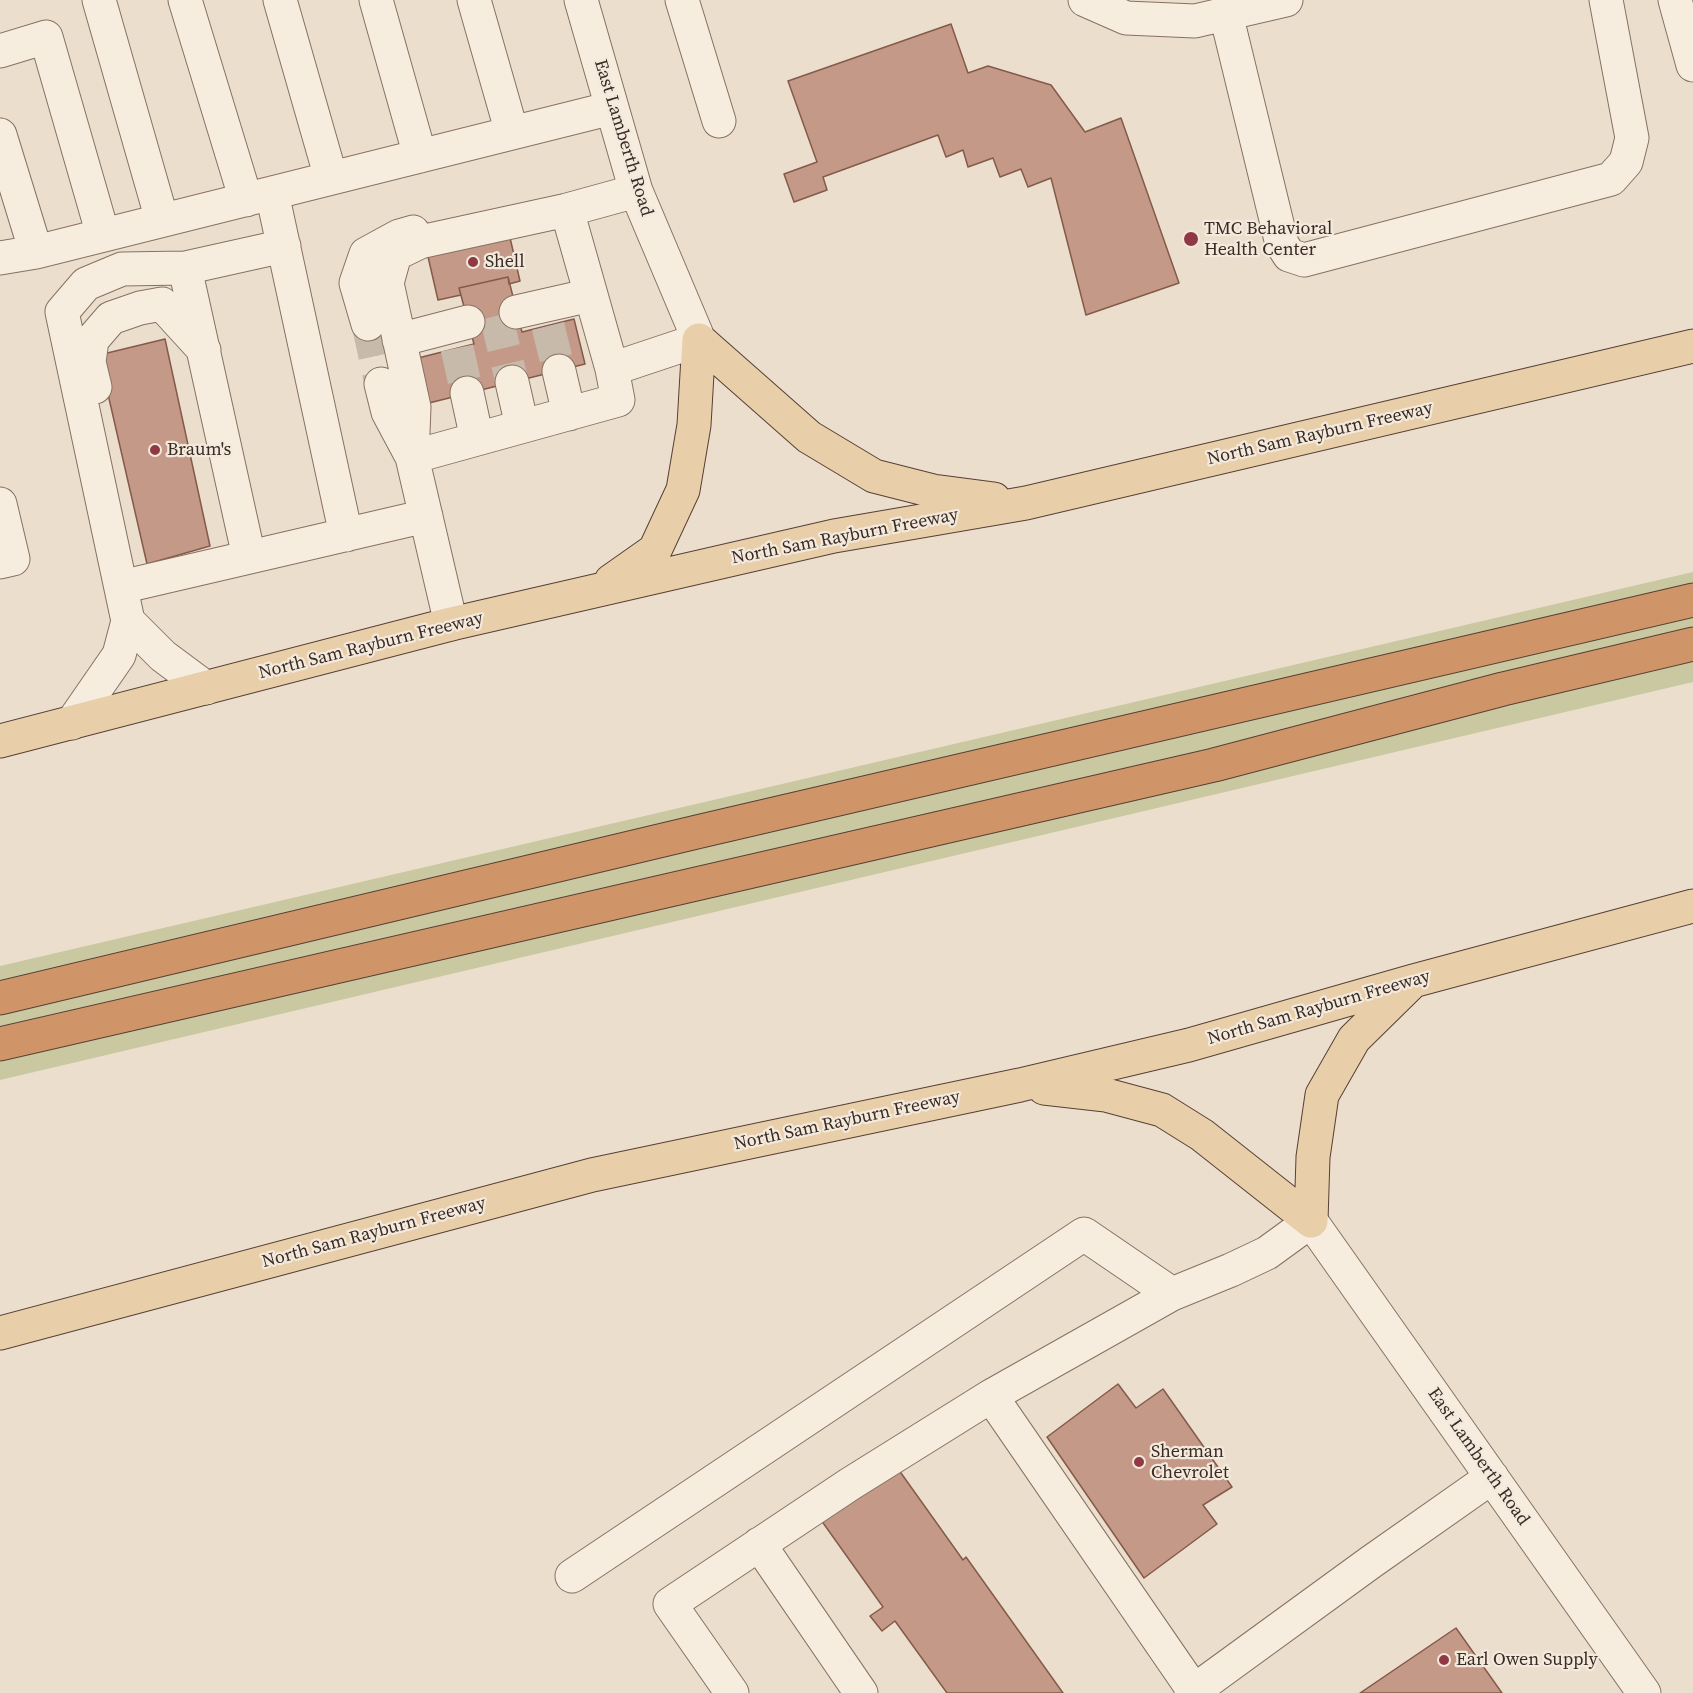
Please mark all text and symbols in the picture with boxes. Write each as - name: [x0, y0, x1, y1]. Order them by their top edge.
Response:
- street label: East Lamberth Road: [589, 57, 657, 219]
- place label: TMC Behavioral Health Center: [1204, 218, 1332, 260]
- marker: TMC Behavioral Health Center: [1182, 230, 1200, 248]
- place label: Shell: [485, 251, 525, 273]
- marker: Shell: [466, 255, 480, 269]
- street label: North Sam Rayburn Freeway: [1205, 398, 1435, 470]
- place label: Braum's: [167, 439, 231, 461]
- marker: Braum's: [148, 443, 162, 457]
- street label: North Sam Rayburn Freeway: [730, 504, 960, 570]
- street label: North Sam Rayburn Freeway: [256, 608, 486, 684]
- street label: North Sam Rayburn Freeway: [1205, 966, 1433, 1050]
- street label: North Sam Rayburn Freeway: [732, 1086, 962, 1156]
- street label: North Sam Rayburn Freeway: [260, 1193, 488, 1273]
- street label: East Lamberth Road: [1422, 1384, 1534, 1530]
- place label: Sherman Chevrolet: [1151, 1441, 1229, 1484]
- marker: Sherman Chevrolet: [1132, 1455, 1146, 1469]
- place label: Earl Owen Supply: [1456, 1649, 1598, 1671]
- marker: Earl Owen Supply: [1437, 1653, 1451, 1667]

